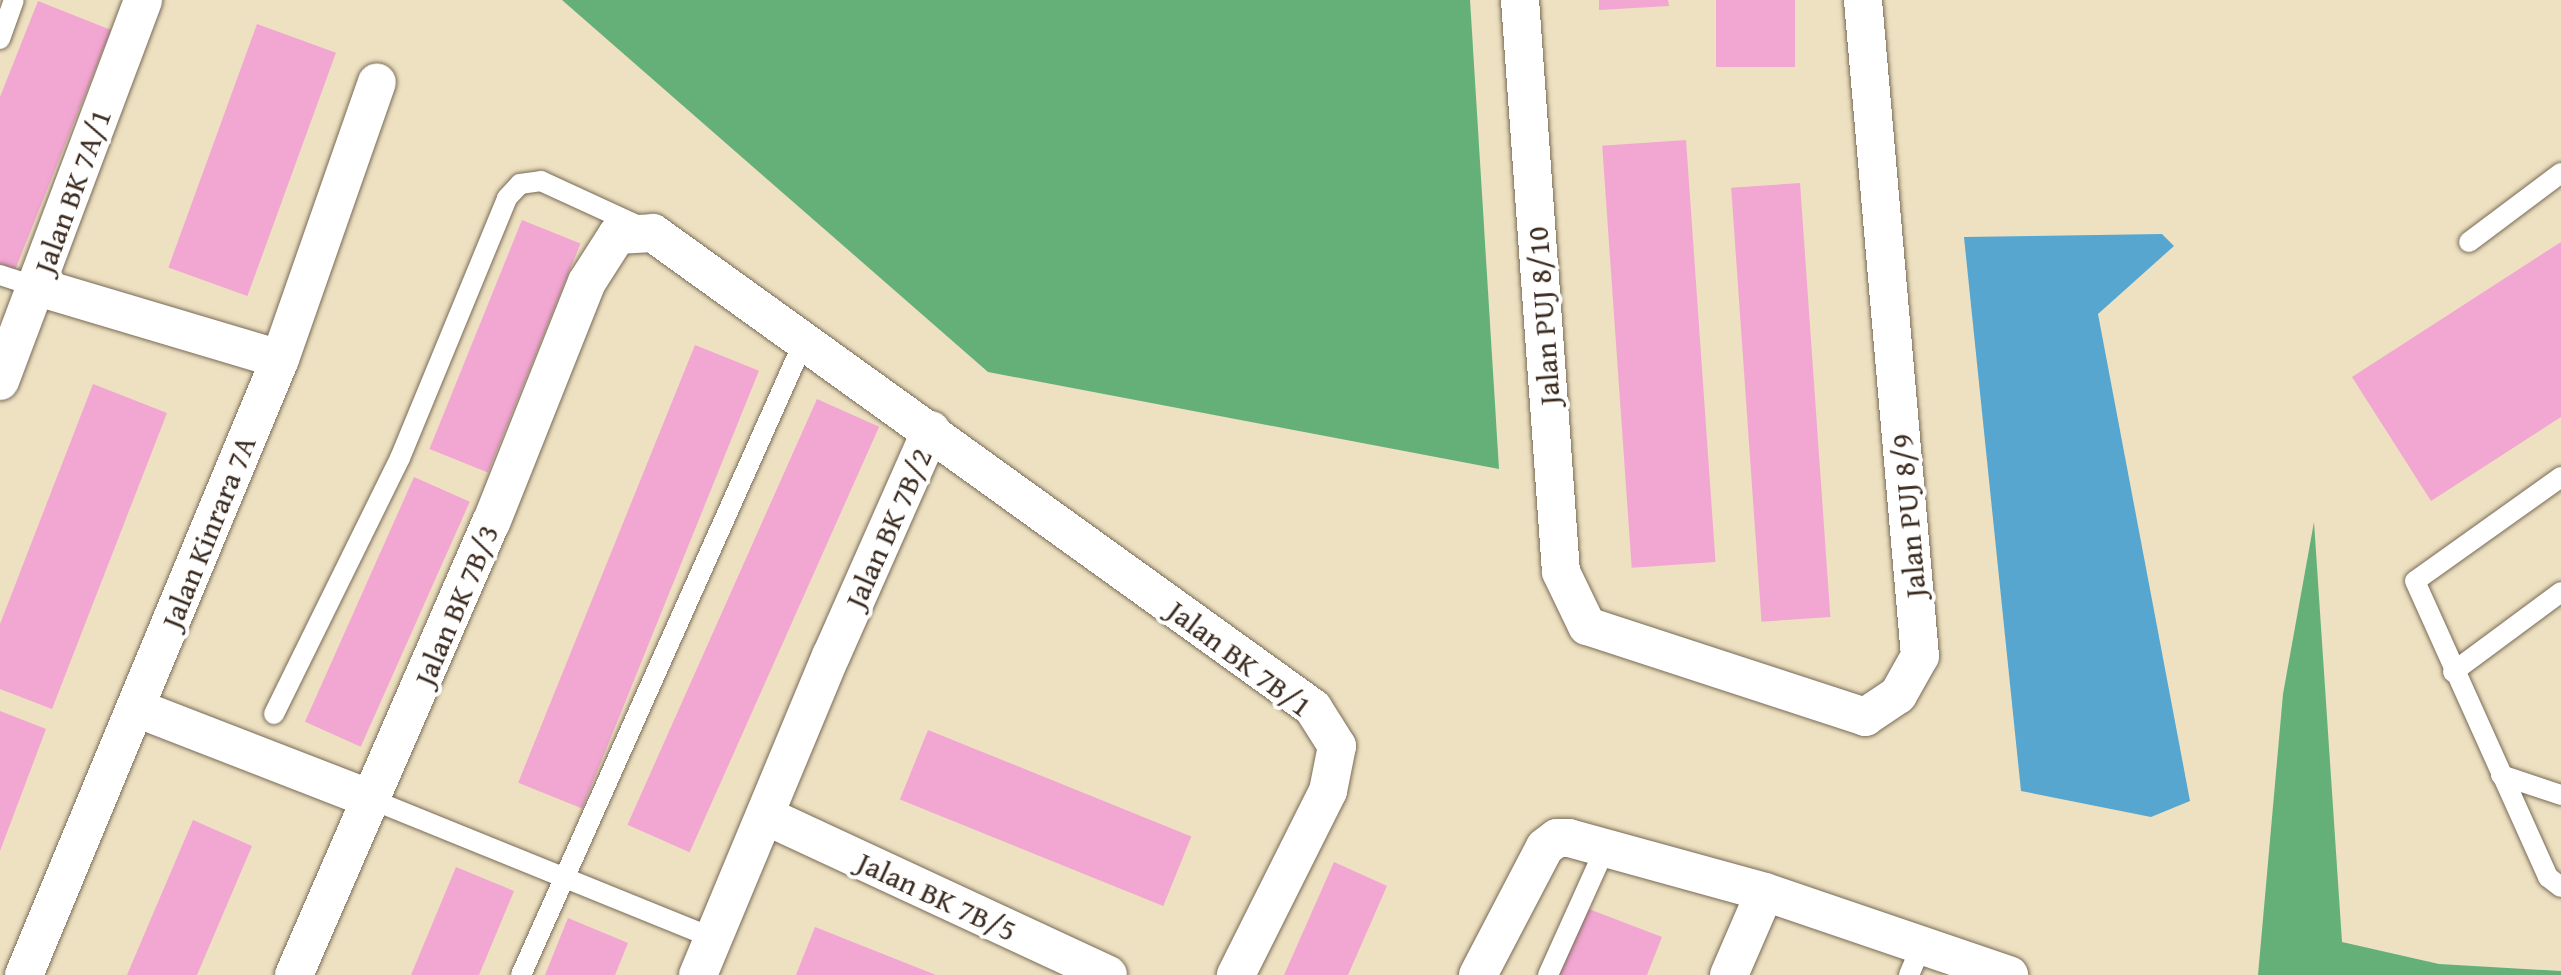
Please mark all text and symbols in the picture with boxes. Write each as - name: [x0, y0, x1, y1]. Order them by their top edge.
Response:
- street label: Jalan BK 7A/1: [26, 104, 118, 278]
- street label: Jalan PUJ 8/10: [1519, 225, 1567, 407]
- street label: Jalan Kinrara 7A: [153, 430, 263, 634]
- street label: Jalan PUJ 8/9: [1883, 432, 1933, 600]
- street label: Jalan BK 7B/2: [837, 443, 939, 613]
- street label: Jalan BK 7B/3: [406, 519, 506, 691]
- street label: Jalan BK 7B/1: [1161, 592, 1319, 724]
- street label: Jalan BK 7B/5: [852, 844, 1022, 948]

